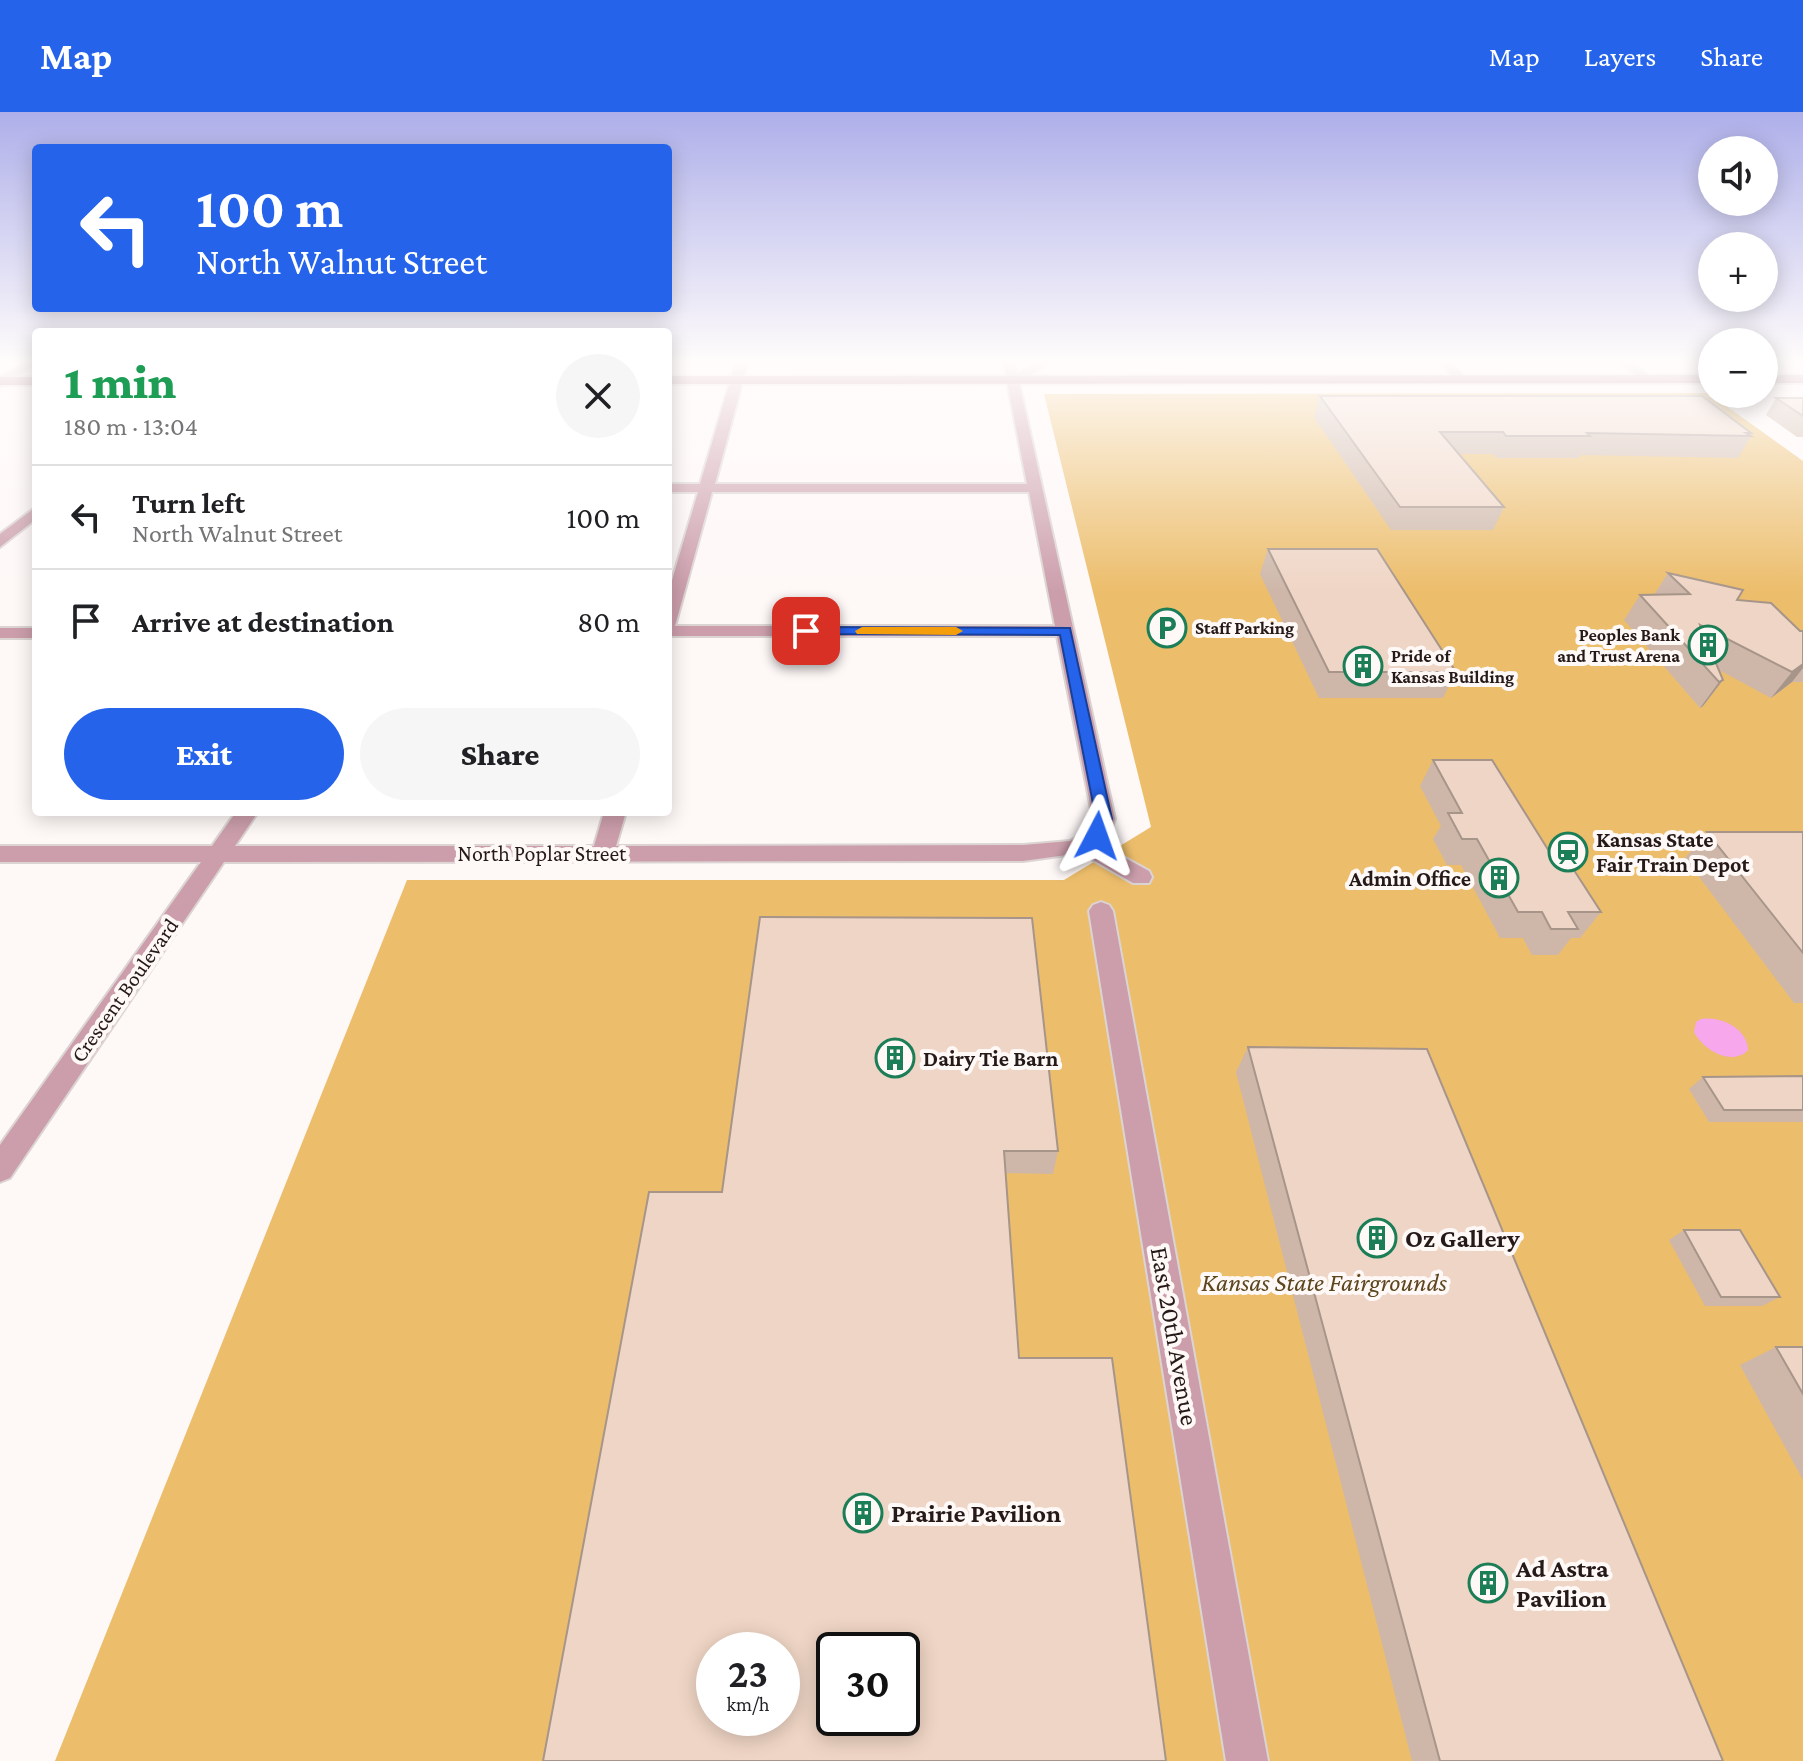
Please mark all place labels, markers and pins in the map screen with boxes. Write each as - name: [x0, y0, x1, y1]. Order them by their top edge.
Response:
- pin: [772, 597, 840, 665]
- parking icon: Staff Parking: [1146, 607, 1188, 649]
- place label: Staff Parking: [1195, 618, 1294, 638]
- building icon: Peoples Bank and Trust Arena: [1687, 624, 1729, 666]
- place label: Peoples Bank and Trust Arena: [1557, 625, 1680, 666]
- building icon: Pride of Kansas Building: [1342, 645, 1384, 687]
- place label: Pride of Kansas Building: [1391, 646, 1514, 687]
- place label: Kansas State Fair Train Depot: [1596, 827, 1750, 877]
- station icon: Kansas State Fair Train Depot: [1547, 831, 1589, 873]
- building icon: Admin Office: [1478, 857, 1520, 899]
- place label: Admin Office: [1348, 866, 1471, 891]
- building icon: Dairy Tie Barn: [874, 1037, 916, 1079]
- place label: Dairy Tie Barn: [923, 1046, 1059, 1071]
- building icon: Oz Gallery: [1356, 1217, 1398, 1259]
- place label: Oz Gallery: [1405, 1224, 1520, 1253]
- building icon: Prairie Pavilion: [842, 1492, 884, 1534]
- place label: Prairie Pavilion: [891, 1499, 1061, 1528]
- place label: Ad Astra Pavilion: [1515, 1554, 1609, 1613]
- building icon: Ad Astra Pavilion: [1467, 1562, 1509, 1604]

